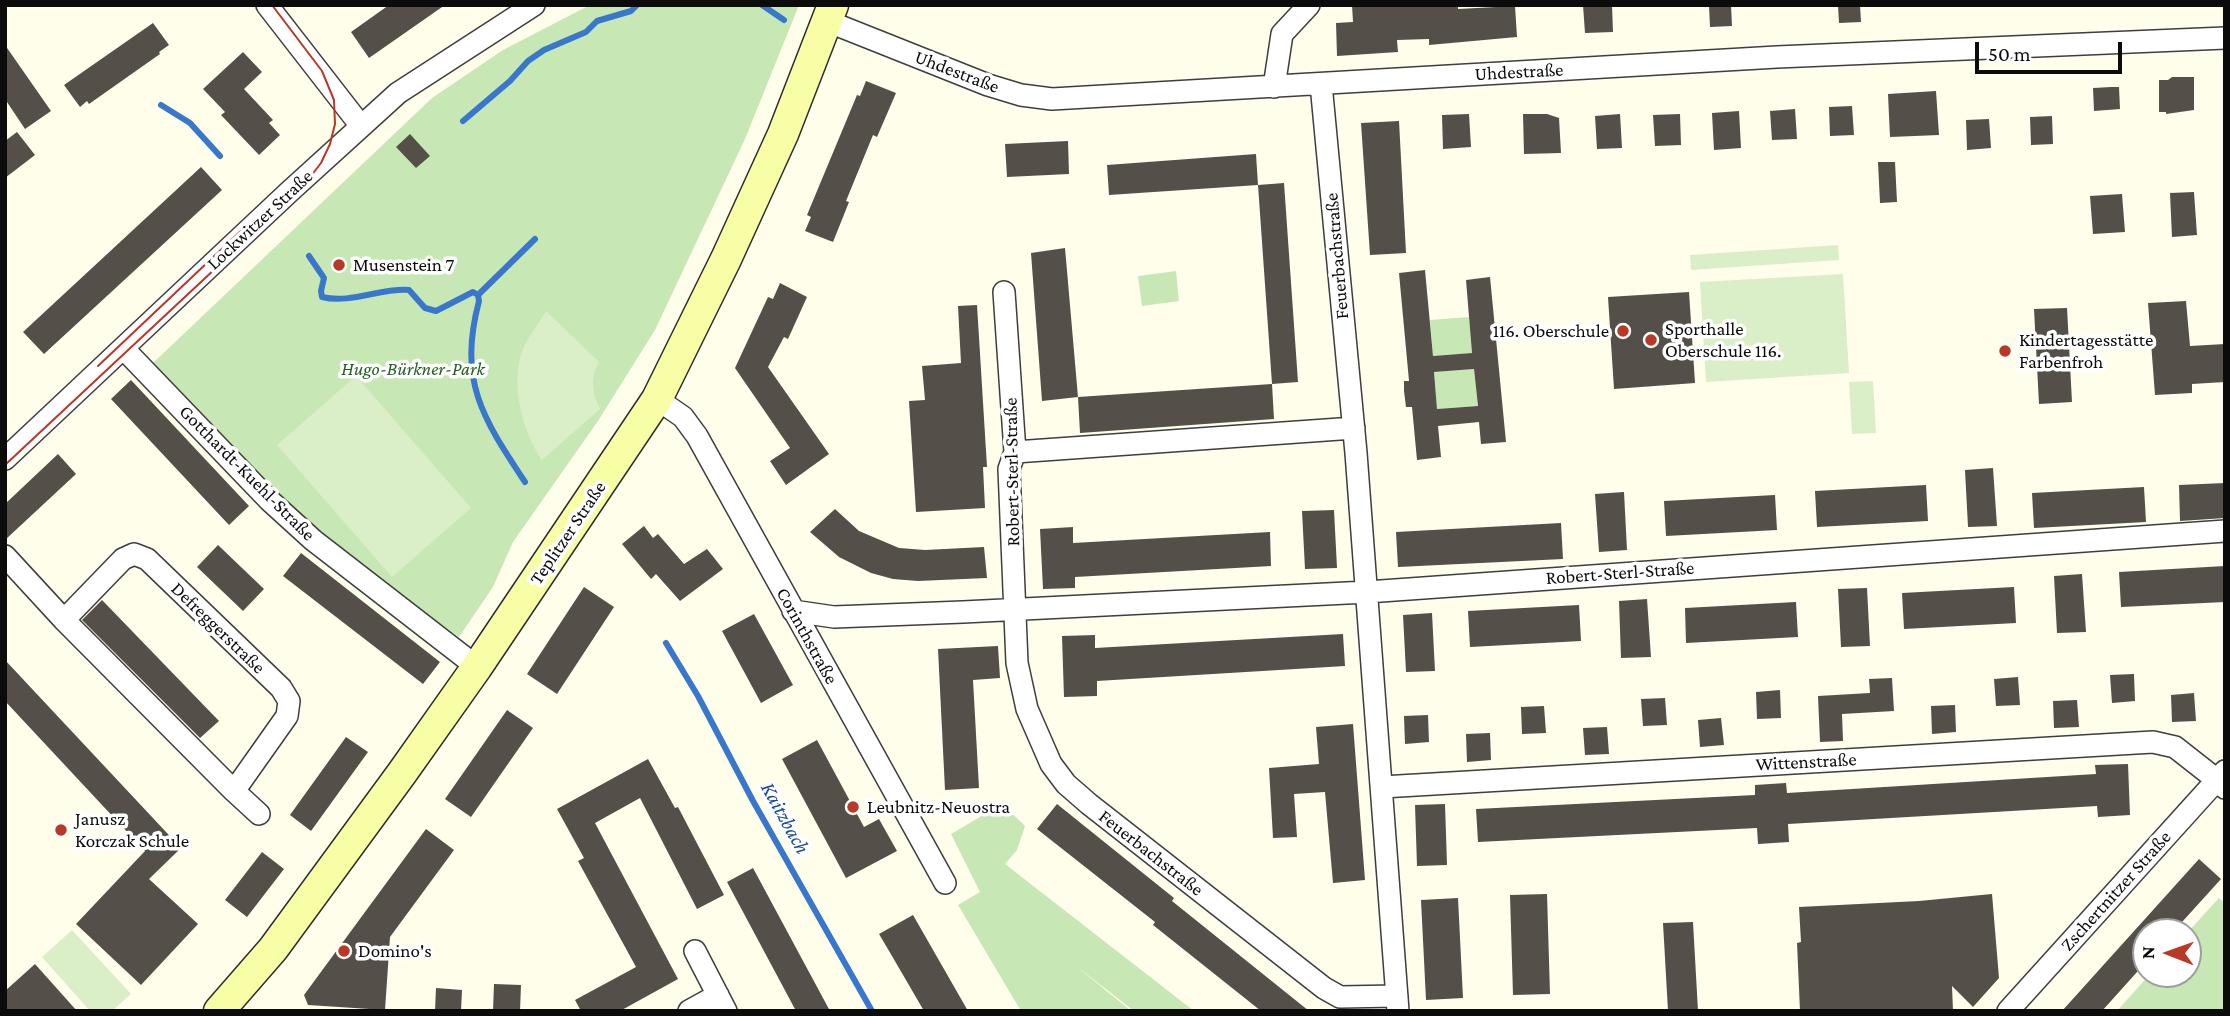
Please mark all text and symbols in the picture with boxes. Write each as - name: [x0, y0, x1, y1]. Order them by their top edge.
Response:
- scale bar: [1978, 28, 2125, 72]
- text: 50 m: [1988, 42, 2031, 66]
- street label: Uhdestraße: [911, 45, 1003, 99]
- street label: Uhdestraße: [1474, 58, 1564, 86]
- street label: Lockwitzer Straße: [202, 165, 318, 275]
- street label: Feuerbachstraße: [1320, 192, 1354, 320]
- place label: Musenstein 7: [353, 254, 454, 276]
- marker: Musenstein 7: [331, 257, 347, 273]
- place label: Sporthalle Oberschule 116.: [1665, 318, 1781, 362]
- place label: 116. Oberschule: [1493, 320, 1609, 342]
- marker: 116. Oberschule: [1615, 323, 1631, 339]
- place label: Kindertagesstätte Farbenfroh: [2019, 329, 2153, 373]
- marker: Sporthalle Oberschule 116.: [1643, 332, 1659, 348]
- marker: Kindertagesstätte Farbenfroh: [1997, 343, 2013, 359]
- park label: Hugo-Bürkner-Park: [341, 358, 485, 380]
- street label: Robert-Sterl-Straße: [999, 397, 1025, 547]
- street label: Gotthardt-Kuehl-Straße: [174, 400, 320, 546]
- street label: Teplitzer Straße: [525, 477, 611, 589]
- street label: Robert-Sterl-Straße: [1545, 556, 1695, 590]
- street label: Defreggerstraße: [166, 577, 270, 679]
- street label: Corinthstraße: [771, 584, 843, 688]
- street label: Wittenstraße: [1755, 748, 1857, 776]
- water label: Kaitzbach: [755, 778, 815, 858]
- place label: Leubnitz-Neuostra: [867, 796, 1010, 818]
- marker: Leubnitz-Neuostra: [845, 799, 861, 815]
- street label: Feuerbachstraße: [1094, 805, 1208, 901]
- place label: Janusz Korczak Schule: [75, 808, 189, 852]
- marker: Janusz Korczak Schule: [53, 822, 69, 838]
- street label: Zschertnitzer Straße: [2056, 826, 2176, 956]
- north arrow: [2132, 918, 2202, 988]
- place label: Domino's: [358, 940, 432, 962]
- marker: Domino's: [336, 943, 352, 959]
- text: N: [2137, 946, 2158, 959]

